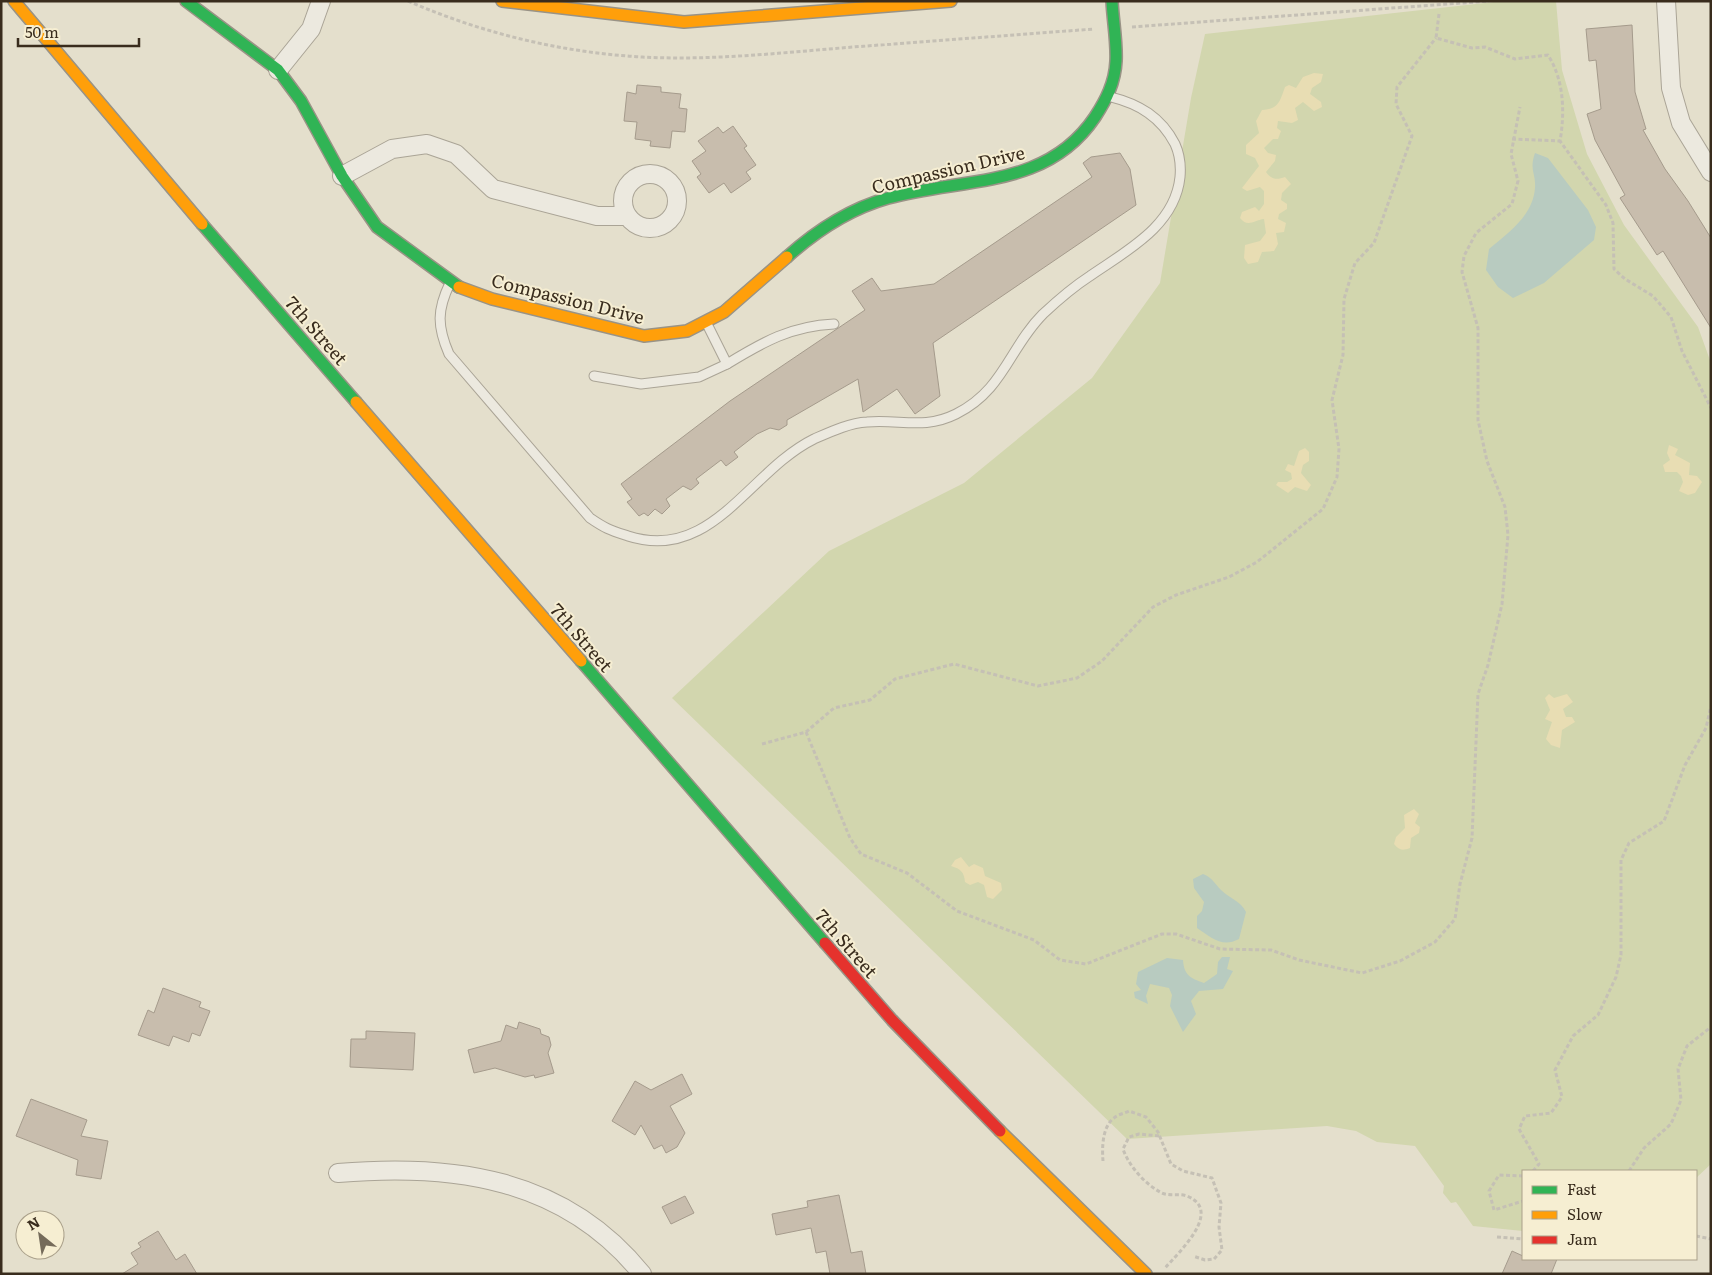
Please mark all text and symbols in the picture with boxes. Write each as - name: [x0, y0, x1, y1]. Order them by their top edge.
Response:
- scale bar: [18, 15, 139, 47]
- text: 50 m: [25, 20, 59, 43]
- street label: Compassion Drive: [869, 138, 1027, 200]
- street label: Compassion Drive: [489, 266, 647, 330]
- street label: 7th Street: [279, 290, 355, 371]
- street label: 7th Street: [544, 597, 620, 678]
- street label: 7th Street: [809, 903, 885, 984]
- legend: [1522, 1170, 1697, 1260]
- text: Fast: [1567, 1177, 1596, 1200]
- text: Slow: [1567, 1202, 1602, 1225]
- north arrow: [15, 1210, 65, 1260]
- text: N: [23, 1211, 43, 1234]
- text: Jam: [1567, 1227, 1598, 1250]

